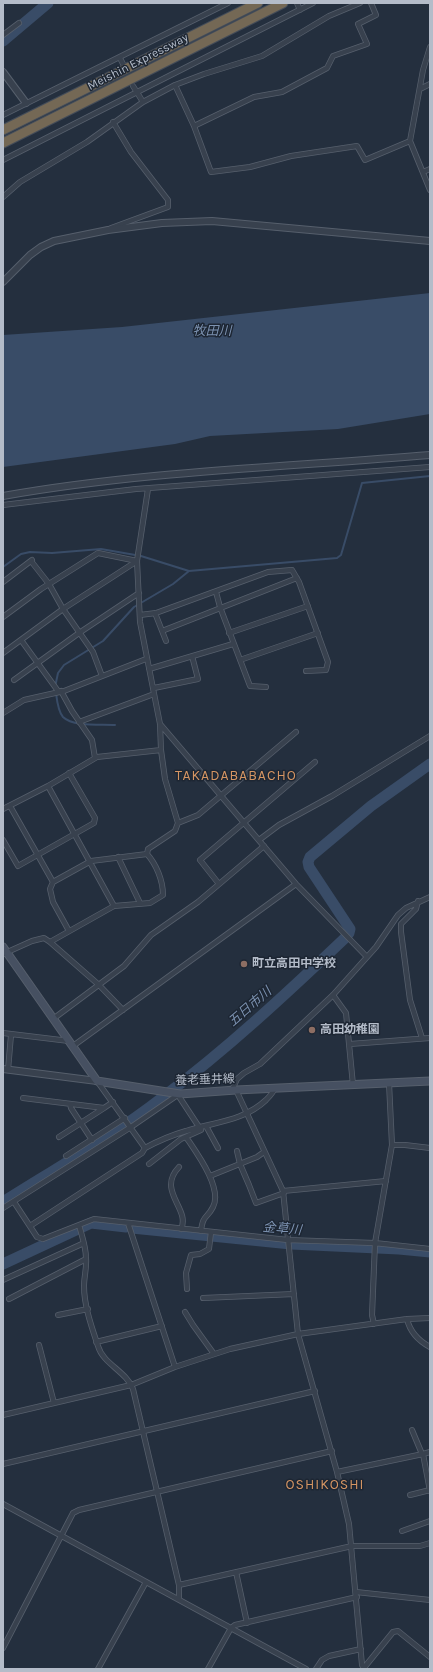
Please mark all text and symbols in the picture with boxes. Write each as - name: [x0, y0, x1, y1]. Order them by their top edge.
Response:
- street label: Meishin Expressway: [85, 30, 191, 94]
- water label: 牧田川: [193, 323, 231, 339]
- district label: TAKADABABACHO: [175, 768, 297, 784]
- place label: 町立高田中学校: [252, 957, 336, 971]
- marker: 町立高田中学校: [239, 959, 249, 969]
- water label: 五日市川: [225, 984, 275, 1030]
- place label: 高田幼稚園: [320, 1023, 380, 1037]
- marker: 高田幼稚園: [307, 1025, 317, 1035]
- street label: 養老垂井線: [175, 1072, 235, 1088]
- water label: 金草川: [262, 1220, 302, 1238]
- district label: OSHIKOSHI: [285, 1477, 365, 1493]

